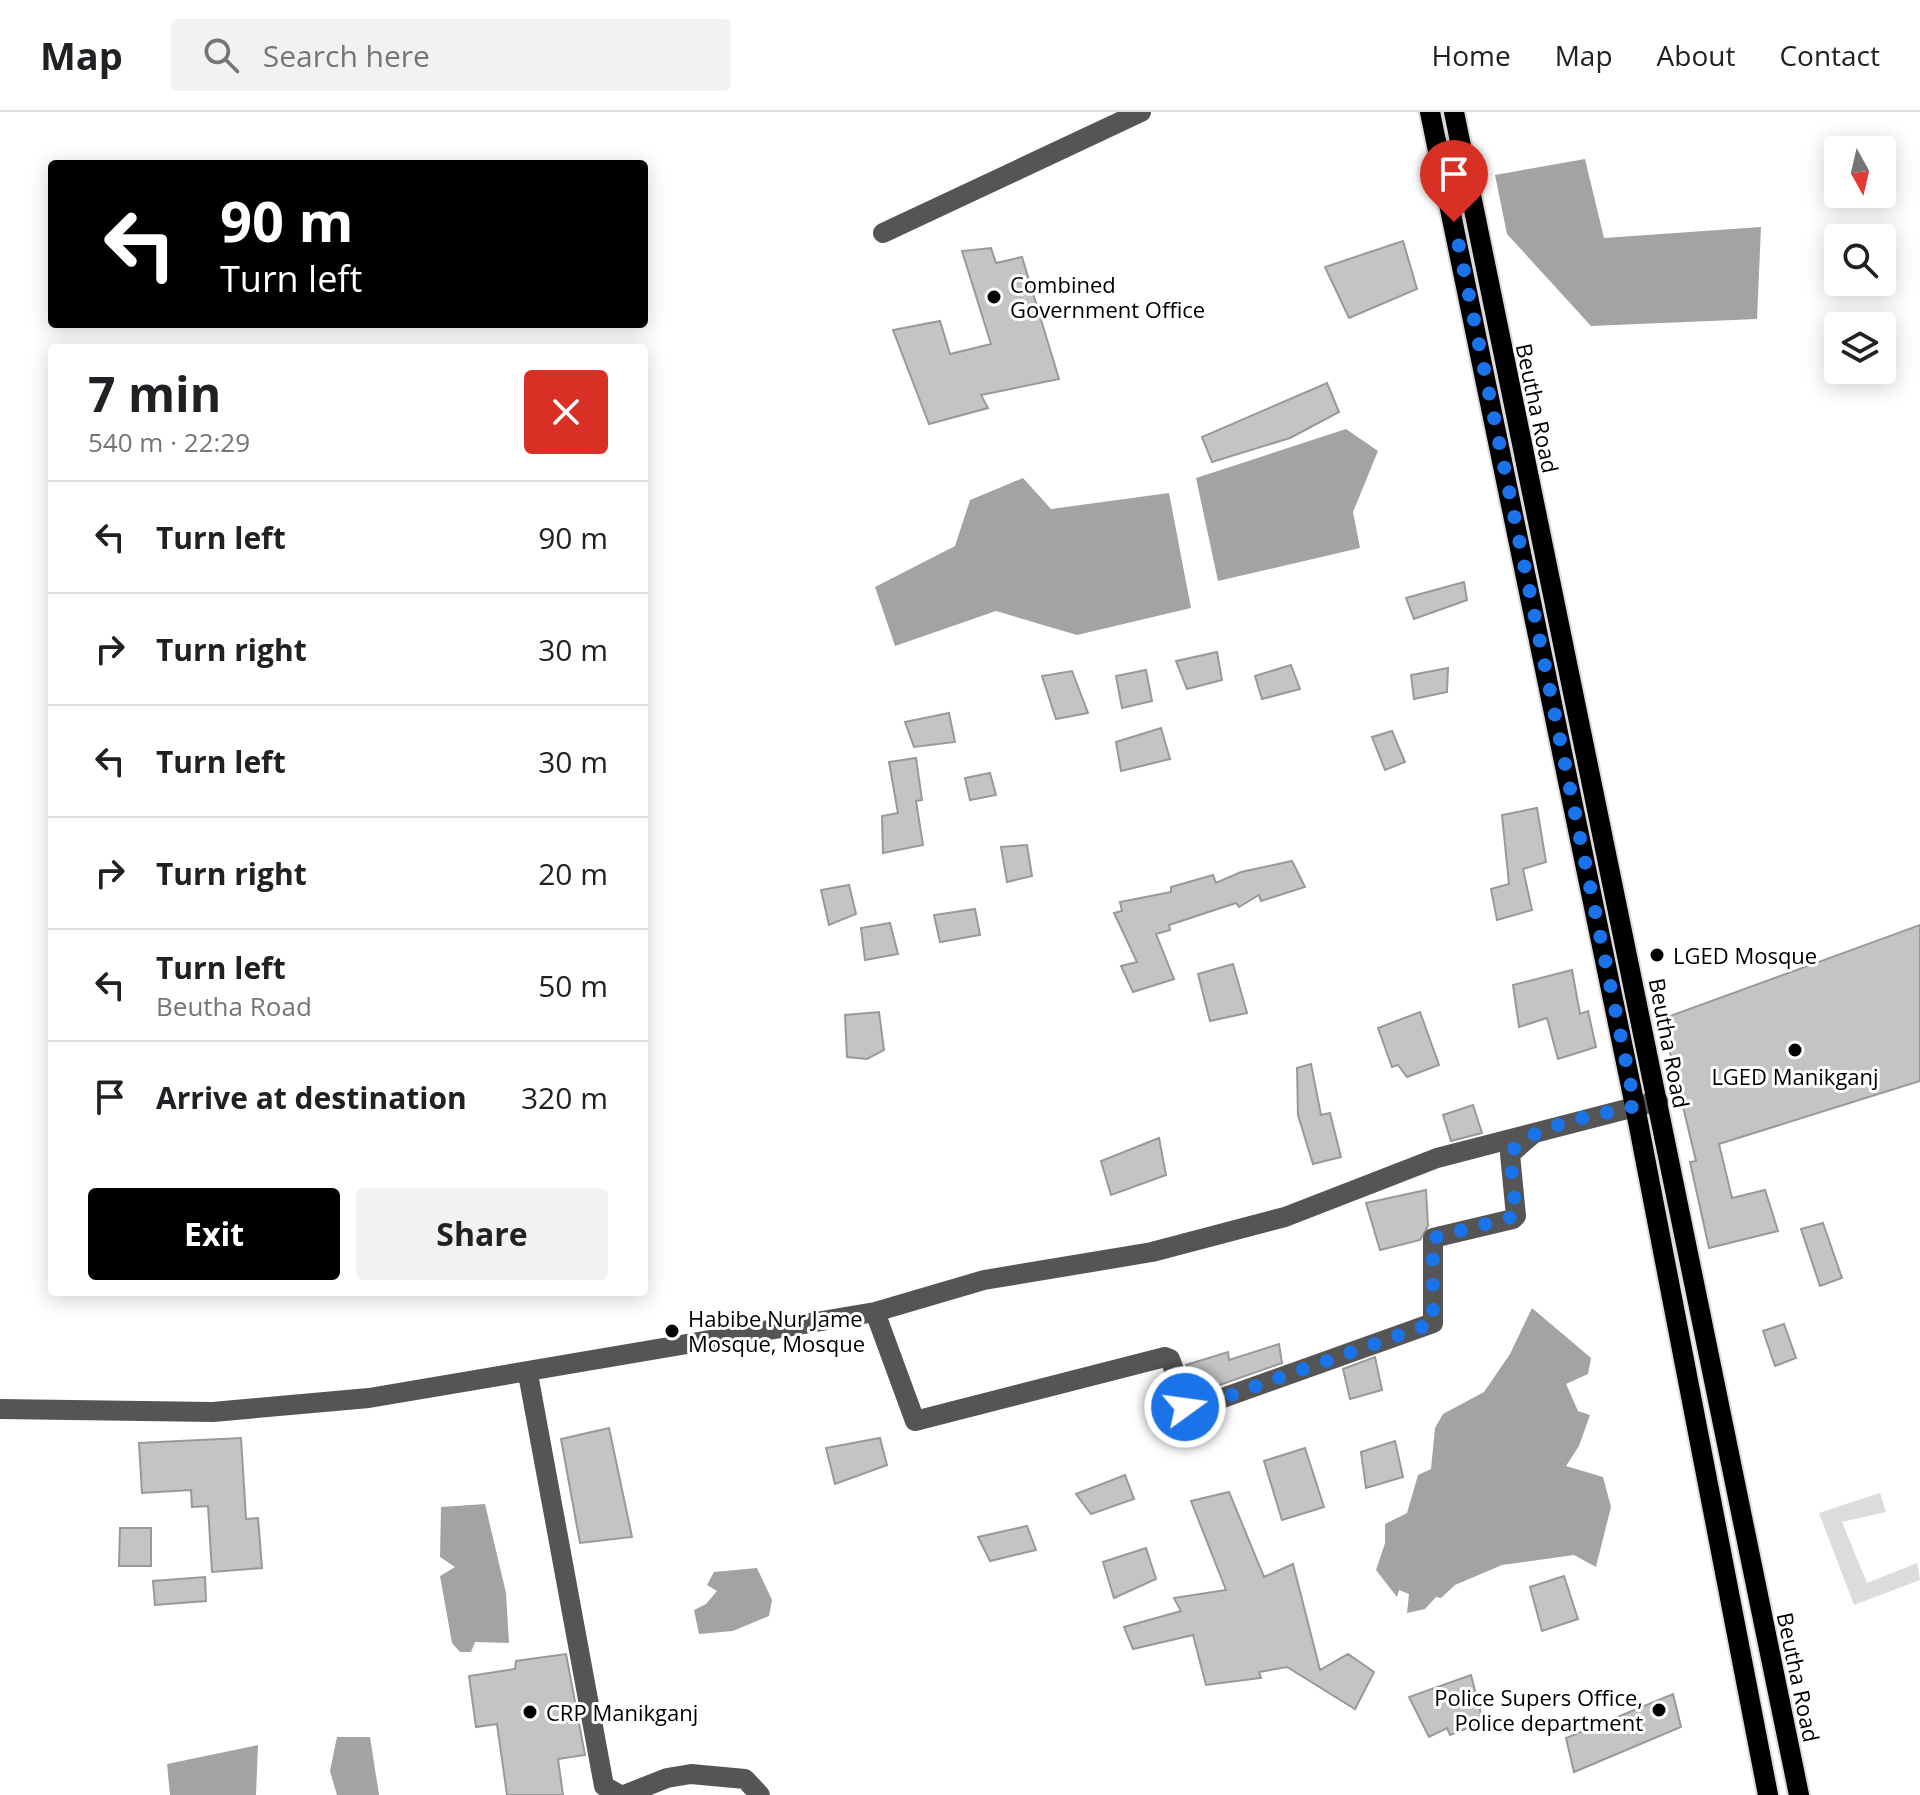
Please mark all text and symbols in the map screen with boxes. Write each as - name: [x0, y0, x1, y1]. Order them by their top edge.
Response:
- search box: [171, 19, 731, 91]
- text: Map: [40, 29, 123, 81]
- icon: search: [199, 33, 243, 77]
- text: Search here: [263, 35, 430, 76]
- text: Home: [1432, 36, 1511, 74]
- text: Map: [1555, 36, 1613, 74]
- text: About: [1657, 36, 1735, 74]
- text: Contact: [1779, 36, 1880, 74]
- north arrow: [1824, 136, 1896, 208]
- map controls: [1824, 136, 1896, 384]
- pin: [1420, 140, 1488, 222]
- icon: arrive: [1432, 152, 1476, 196]
- text: 90 m: [220, 182, 354, 258]
- icon: left: [88, 192, 192, 296]
- button: search: [1824, 224, 1896, 296]
- text: Turn left: [220, 254, 362, 303]
- place label: Combined Government Office: [1010, 269, 1205, 324]
- marker: Combined Government Office: [985, 288, 1003, 306]
- button: layers: [1824, 312, 1896, 384]
- street label: Beutha Road: [1510, 340, 1566, 476]
- text: 7 min: [88, 361, 221, 426]
- button: close: [524, 370, 608, 454]
- text: 540 m · 22:29: [88, 424, 250, 460]
- icon: left: [88, 515, 132, 559]
- text: Turn left: [156, 517, 286, 558]
- text: 90 m: [538, 517, 608, 558]
- icon: right: [88, 627, 132, 671]
- text: Turn right: [156, 629, 307, 670]
- text: 30 m: [538, 629, 608, 670]
- icon: left: [88, 739, 132, 783]
- text: Turn left: [156, 741, 286, 782]
- text: 30 m: [538, 741, 608, 782]
- icon: right: [88, 851, 132, 895]
- text: Turn right: [156, 853, 307, 894]
- text: 20 m: [538, 853, 608, 894]
- place label: LGED Mosque: [1673, 940, 1817, 970]
- marker: LGED Mosque: [1648, 946, 1666, 964]
- text: Turn left: [156, 947, 286, 988]
- icon: left: [88, 963, 132, 1007]
- text: 50 m: [538, 965, 608, 1006]
- street label: Beutha Road: [1643, 975, 1697, 1111]
- text: Beutha Road: [156, 988, 312, 1024]
- marker: LGED Manikganj: [1786, 1041, 1804, 1059]
- place label: LGED Manikganj: [1711, 1061, 1879, 1091]
- icon: arrive: [88, 1075, 132, 1119]
- text: Arrive at destination: [156, 1077, 467, 1118]
- text: 320 m: [521, 1077, 608, 1118]
- button: Exit: [88, 1188, 340, 1280]
- button: Share: [356, 1188, 608, 1280]
- place label: Habibe Nur Jame Mosque, Mosque: [688, 1303, 865, 1358]
- marker: Habibe Nur Jame Mosque, Mosque: [663, 1322, 681, 1340]
- position arrow: [1143, 1365, 1227, 1449]
- street label: Beutha Road: [1771, 1609, 1827, 1745]
- place label: Police Supers Office, Police department: [1434, 1682, 1643, 1737]
- place label: CRP Manikganj: [546, 1697, 698, 1727]
- marker: Police Supers Office, Police department: [1650, 1701, 1668, 1719]
- marker: CRP Manikganj: [521, 1703, 539, 1721]

